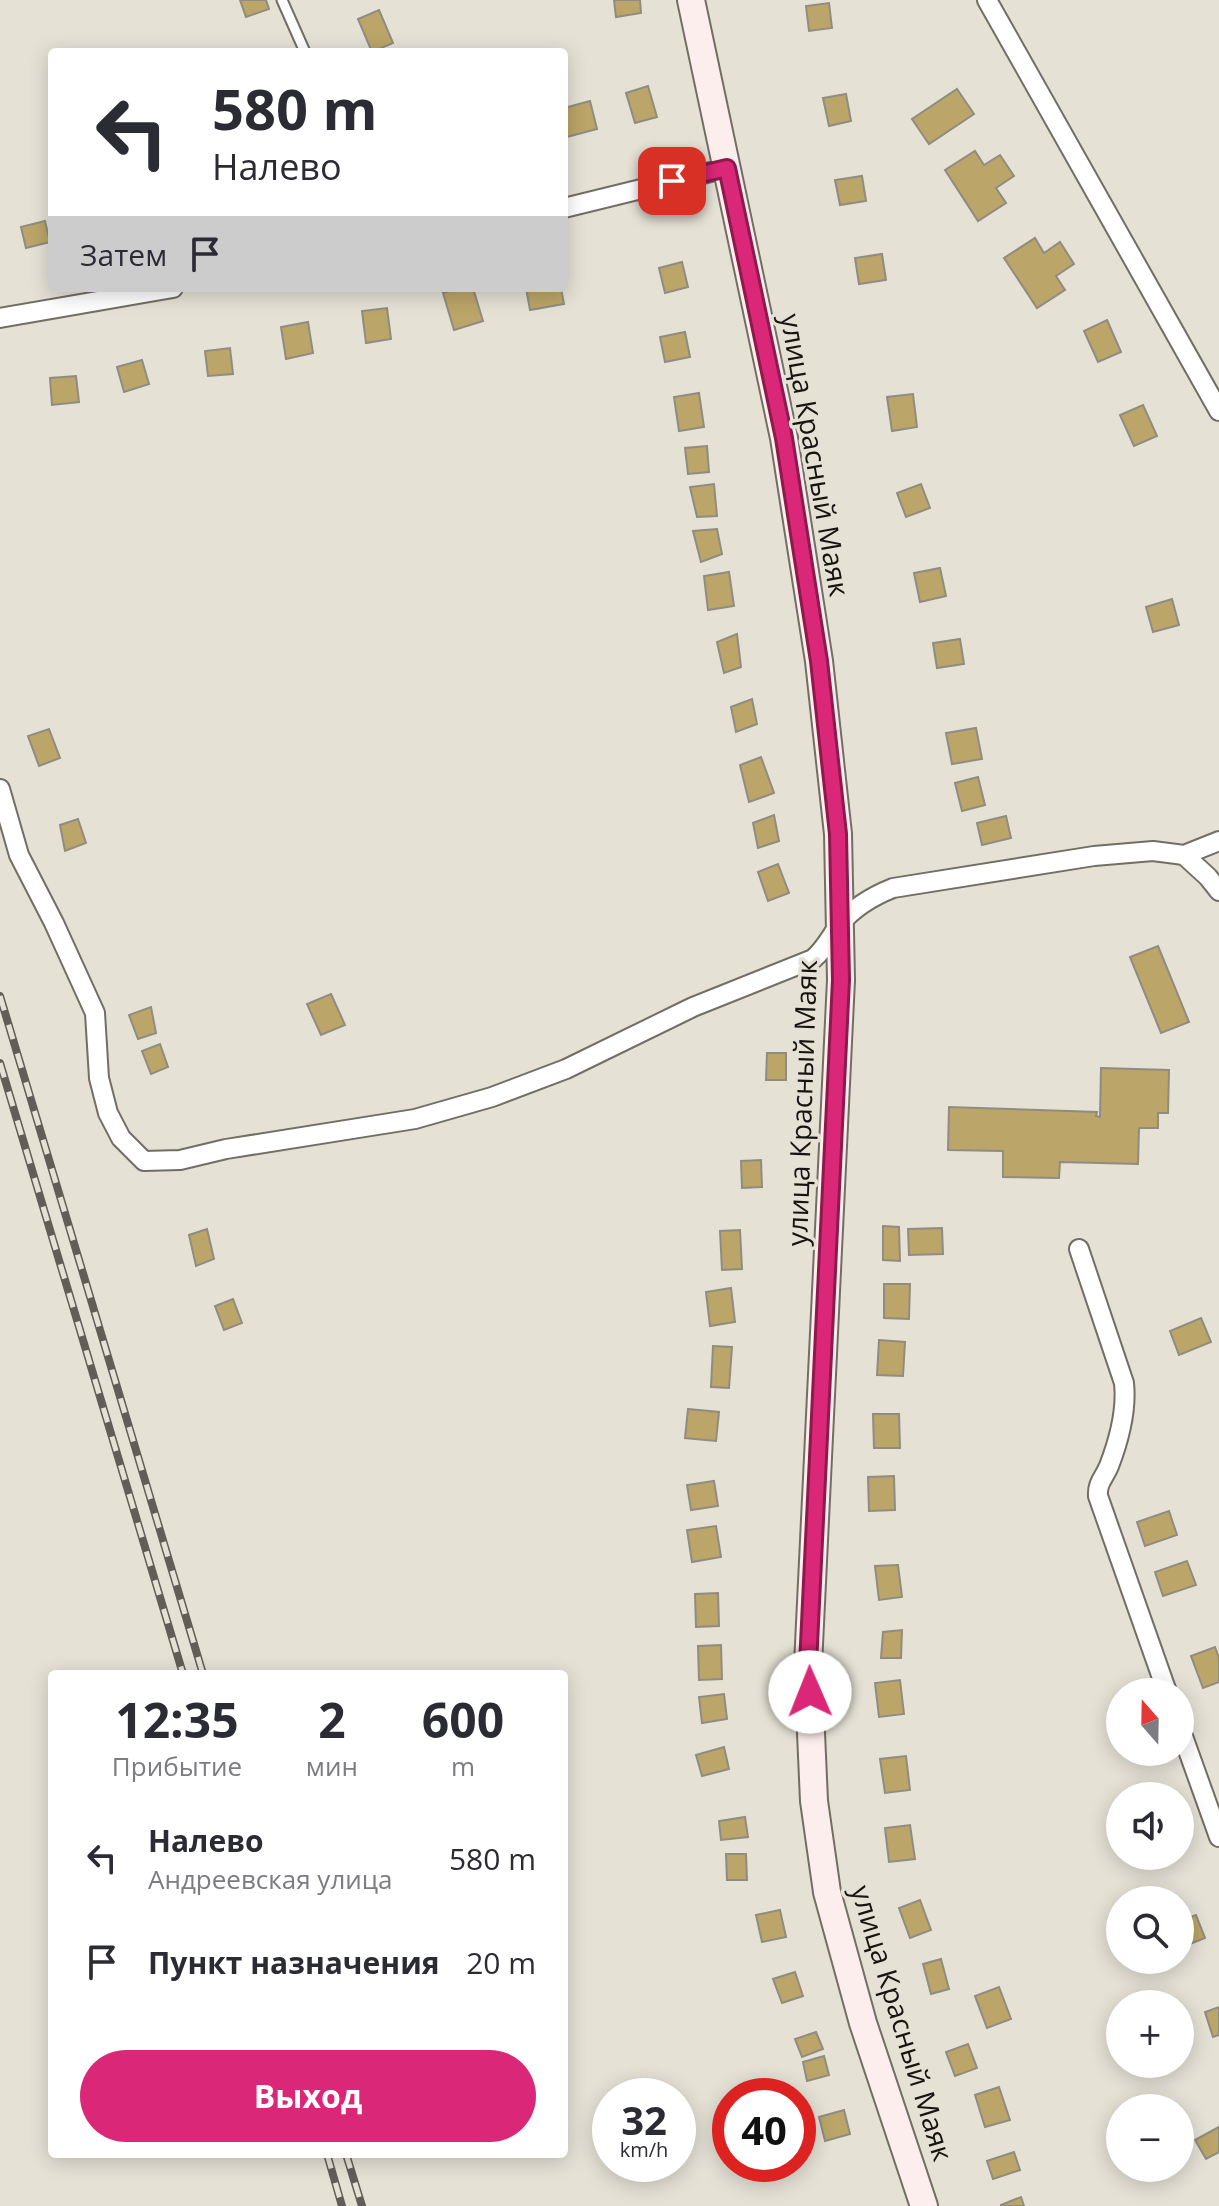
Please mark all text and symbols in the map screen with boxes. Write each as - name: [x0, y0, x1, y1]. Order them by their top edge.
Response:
- text: 580 m: [212, 70, 378, 146]
- icon: left: [80, 80, 184, 184]
- text: Налево: [212, 142, 342, 191]
- pin: [638, 147, 706, 215]
- icon: arrive: [650, 159, 694, 203]
- icon: arrive: [183, 232, 227, 276]
- text: Затем: [80, 234, 167, 275]
- street label: улица Красный Маяк: [772, 310, 860, 600]
- street label: улица Красный Маяк: [777, 959, 825, 1247]
- position arrow: [768, 1650, 852, 1734]
- north arrow: [1106, 1678, 1194, 1766]
- map controls: [1106, 1678, 1194, 2182]
- text: 12:35: [115, 1687, 239, 1752]
- text: 2: [318, 1687, 346, 1752]
- text: 600: [422, 1687, 504, 1752]
- text: Прибытие: [112, 1748, 242, 1784]
- text: мин: [306, 1748, 358, 1784]
- text: m: [451, 1748, 475, 1784]
- button: sound: [1106, 1782, 1194, 1870]
- text: Налево: [148, 1820, 264, 1861]
- icon: left: [80, 1836, 124, 1880]
- text: 580 m: [449, 1838, 536, 1879]
- text: Андреевская улица: [148, 1861, 393, 1897]
- street label: улица Красный Маяк: [843, 1880, 963, 2166]
- button: search: [1106, 1886, 1194, 1974]
- icon: arrive: [80, 1940, 124, 1984]
- text: Пункт назначения: [148, 1942, 440, 1983]
- text: 20 m: [466, 1942, 536, 1983]
- button: +: [1106, 1990, 1194, 2078]
- button: Выход: [80, 2050, 536, 2142]
- speed limit sign: 40: [712, 2078, 816, 2182]
- text: 32: [621, 2092, 667, 2147]
- button: −: [1106, 2094, 1194, 2182]
- text: km/h: [620, 2136, 668, 2163]

